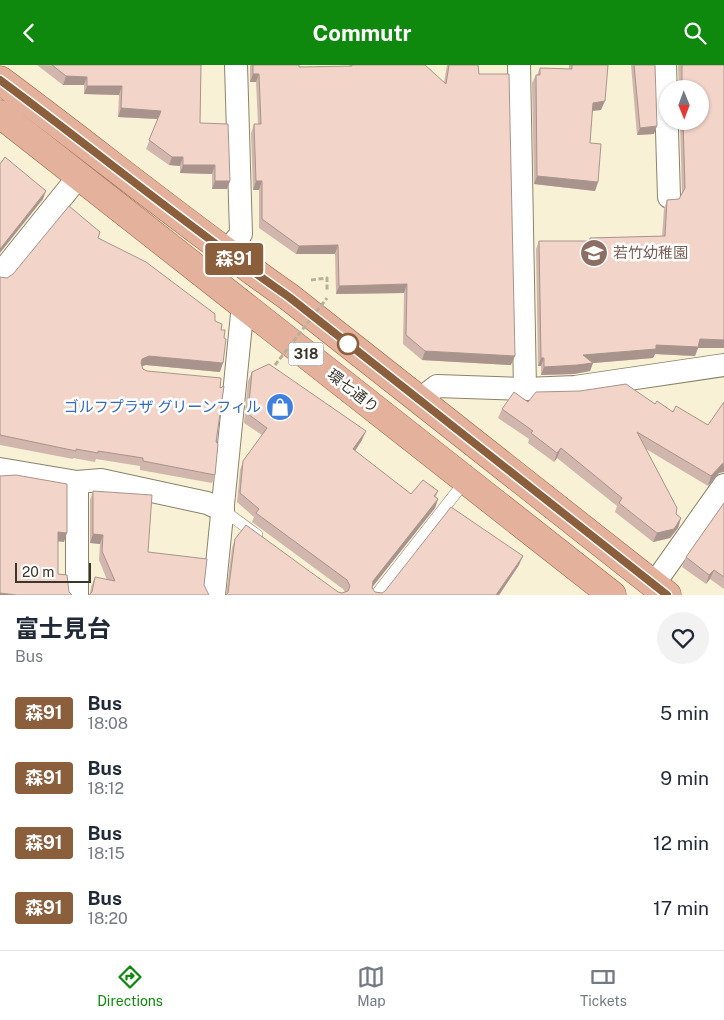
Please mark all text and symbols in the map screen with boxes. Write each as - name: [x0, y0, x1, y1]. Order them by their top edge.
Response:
- icon: back: [15, 19, 43, 47]
- icon: search: [681, 19, 709, 47]
- text: Commutr: [312, 20, 412, 46]
- north arrow: [659, 80, 709, 130]
- map controls: [659, 80, 709, 130]
- school or university icon: 若竹幼稚園: [579, 238, 609, 268]
- line badge: 森91: [205, 243, 263, 275]
- place label: 若竹幼稚園: [613, 244, 688, 261]
- text: 森91: [215, 248, 253, 269]
- unlabelled marker: [337, 333, 359, 355]
- road number: 318: [288, 343, 324, 365]
- street label: 環七通り: [324, 365, 382, 416]
- shop icon: ゴルフプラザ グリーンフィル: [265, 392, 295, 422]
- place label: ゴルフプラザ グリーンフィル: [64, 398, 261, 415]
- scale bar: [15, 560, 91, 583]
- text: 20 m: [22, 564, 54, 580]
- button: heart: [657, 612, 709, 664]
- text: 富士見台: [15, 614, 111, 642]
- text: Bus: [15, 647, 43, 666]
- text: Bus: [88, 692, 122, 714]
- text: 森91: [25, 702, 63, 723]
- text: 5 min: [660, 702, 709, 724]
- text: 18:08: [88, 714, 128, 733]
- text: Bus: [88, 757, 122, 779]
- text: 森91: [25, 767, 63, 788]
- text: 9 min: [660, 767, 709, 789]
- text: 18:12: [88, 779, 124, 798]
- text: Bus: [88, 822, 122, 844]
- text: 森91: [25, 832, 63, 853]
- text: 12 min: [653, 832, 709, 854]
- text: 18:15: [88, 844, 125, 863]
- text: Bus: [88, 887, 122, 909]
- text: 森91: [25, 897, 63, 918]
- text: 17 min: [653, 897, 709, 919]
- text: 18:20: [88, 909, 128, 928]
- tab: Directions: [97, 963, 163, 1009]
- tab: Map: [357, 963, 386, 1009]
- tab: Tickets: [580, 963, 627, 1009]

